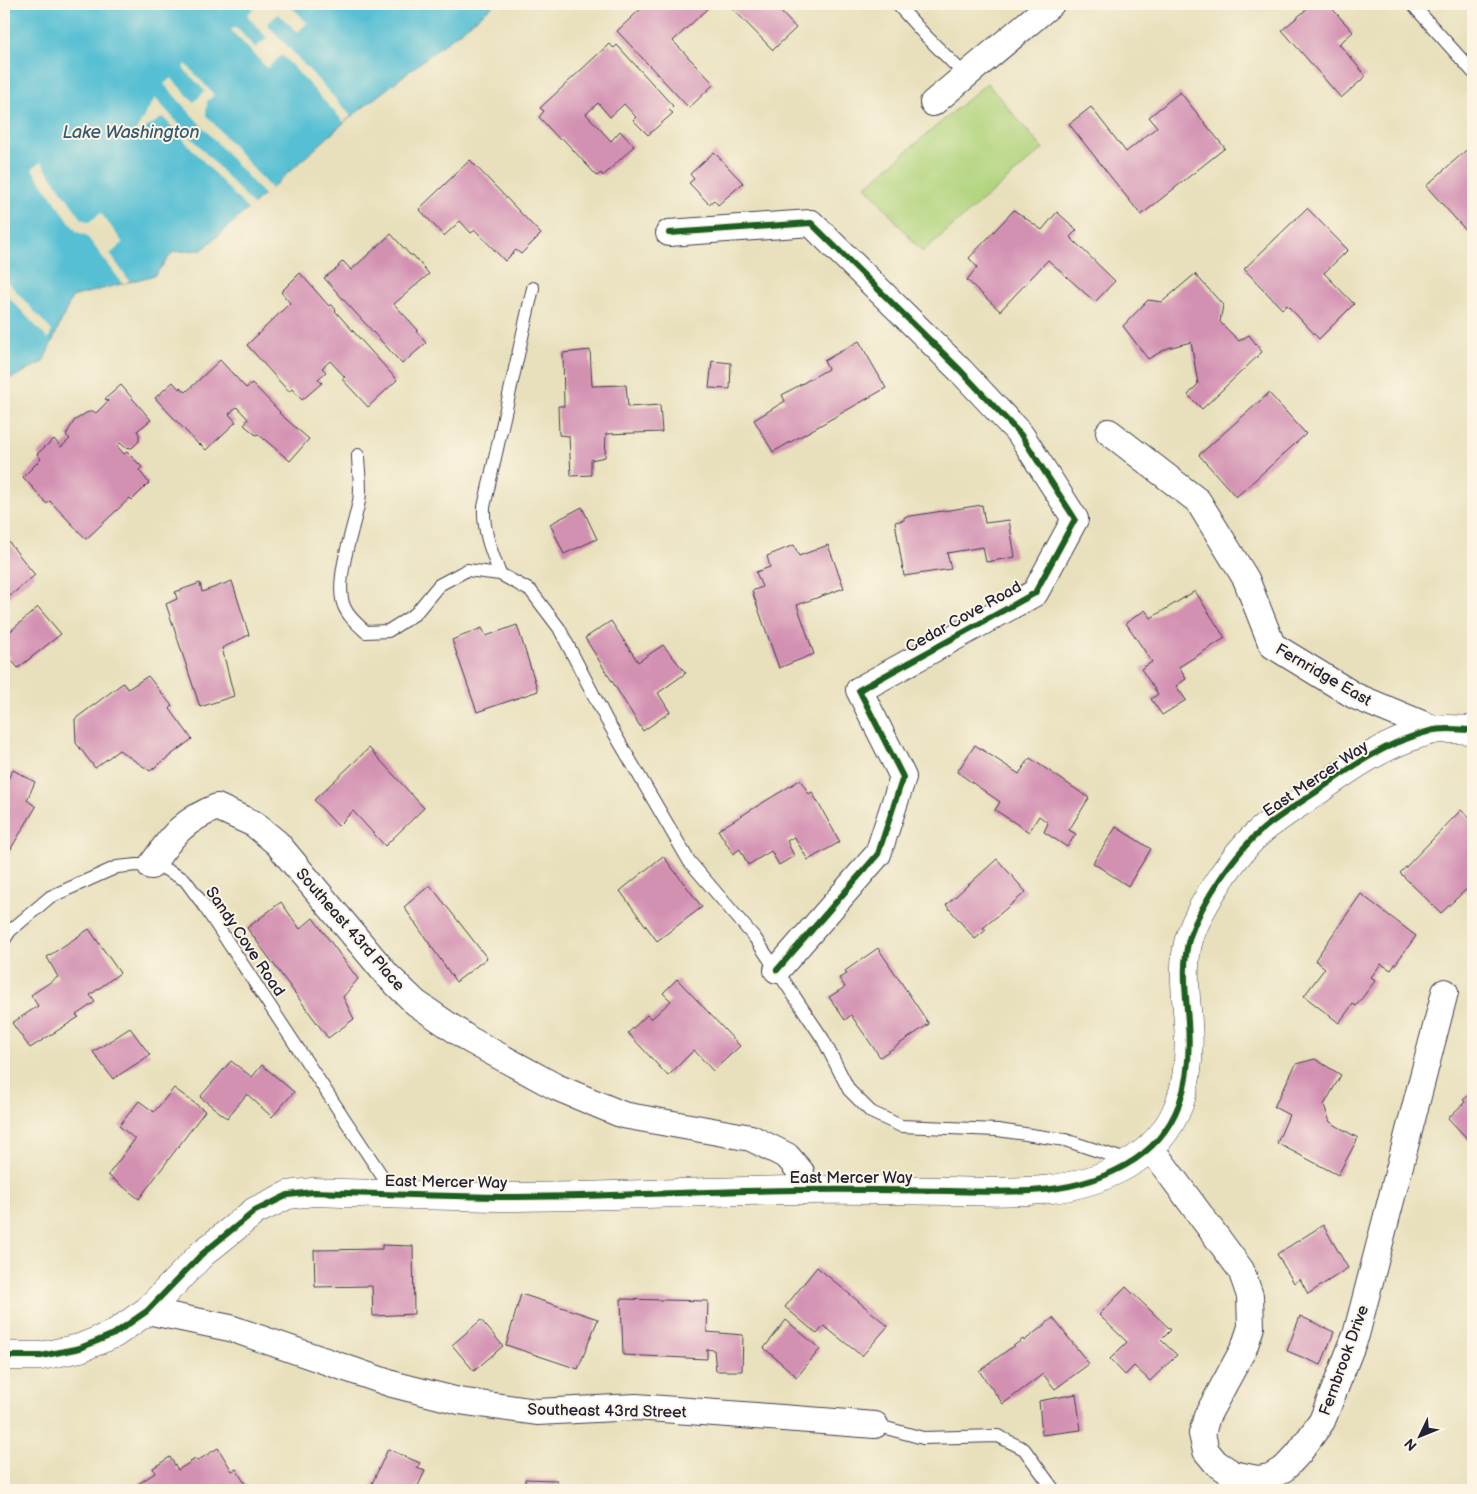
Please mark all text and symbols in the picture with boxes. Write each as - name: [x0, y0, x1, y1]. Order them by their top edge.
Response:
- water label: Lake Washington: [62, 122, 200, 143]
- street label: Cedar Cove Road: [902, 578, 1025, 657]
- street label: Fernridge East: [1272, 640, 1375, 710]
- street label: East Mercer Way: [1260, 737, 1373, 821]
- street label: Southeast 43rd Place: [291, 865, 409, 996]
- street label: Sandy Cove Road: [201, 884, 288, 1000]
- street label: East Mercer Way: [790, 1169, 913, 1188]
- street label: East Mercer Way: [384, 1172, 508, 1193]
- street label: Fernbrook Drive: [1316, 1302, 1373, 1418]
- street label: Southeast 43rd Street: [527, 1401, 687, 1422]
- north arrow: [1394, 1412, 1444, 1462]
- text: N: [1401, 1435, 1421, 1454]

